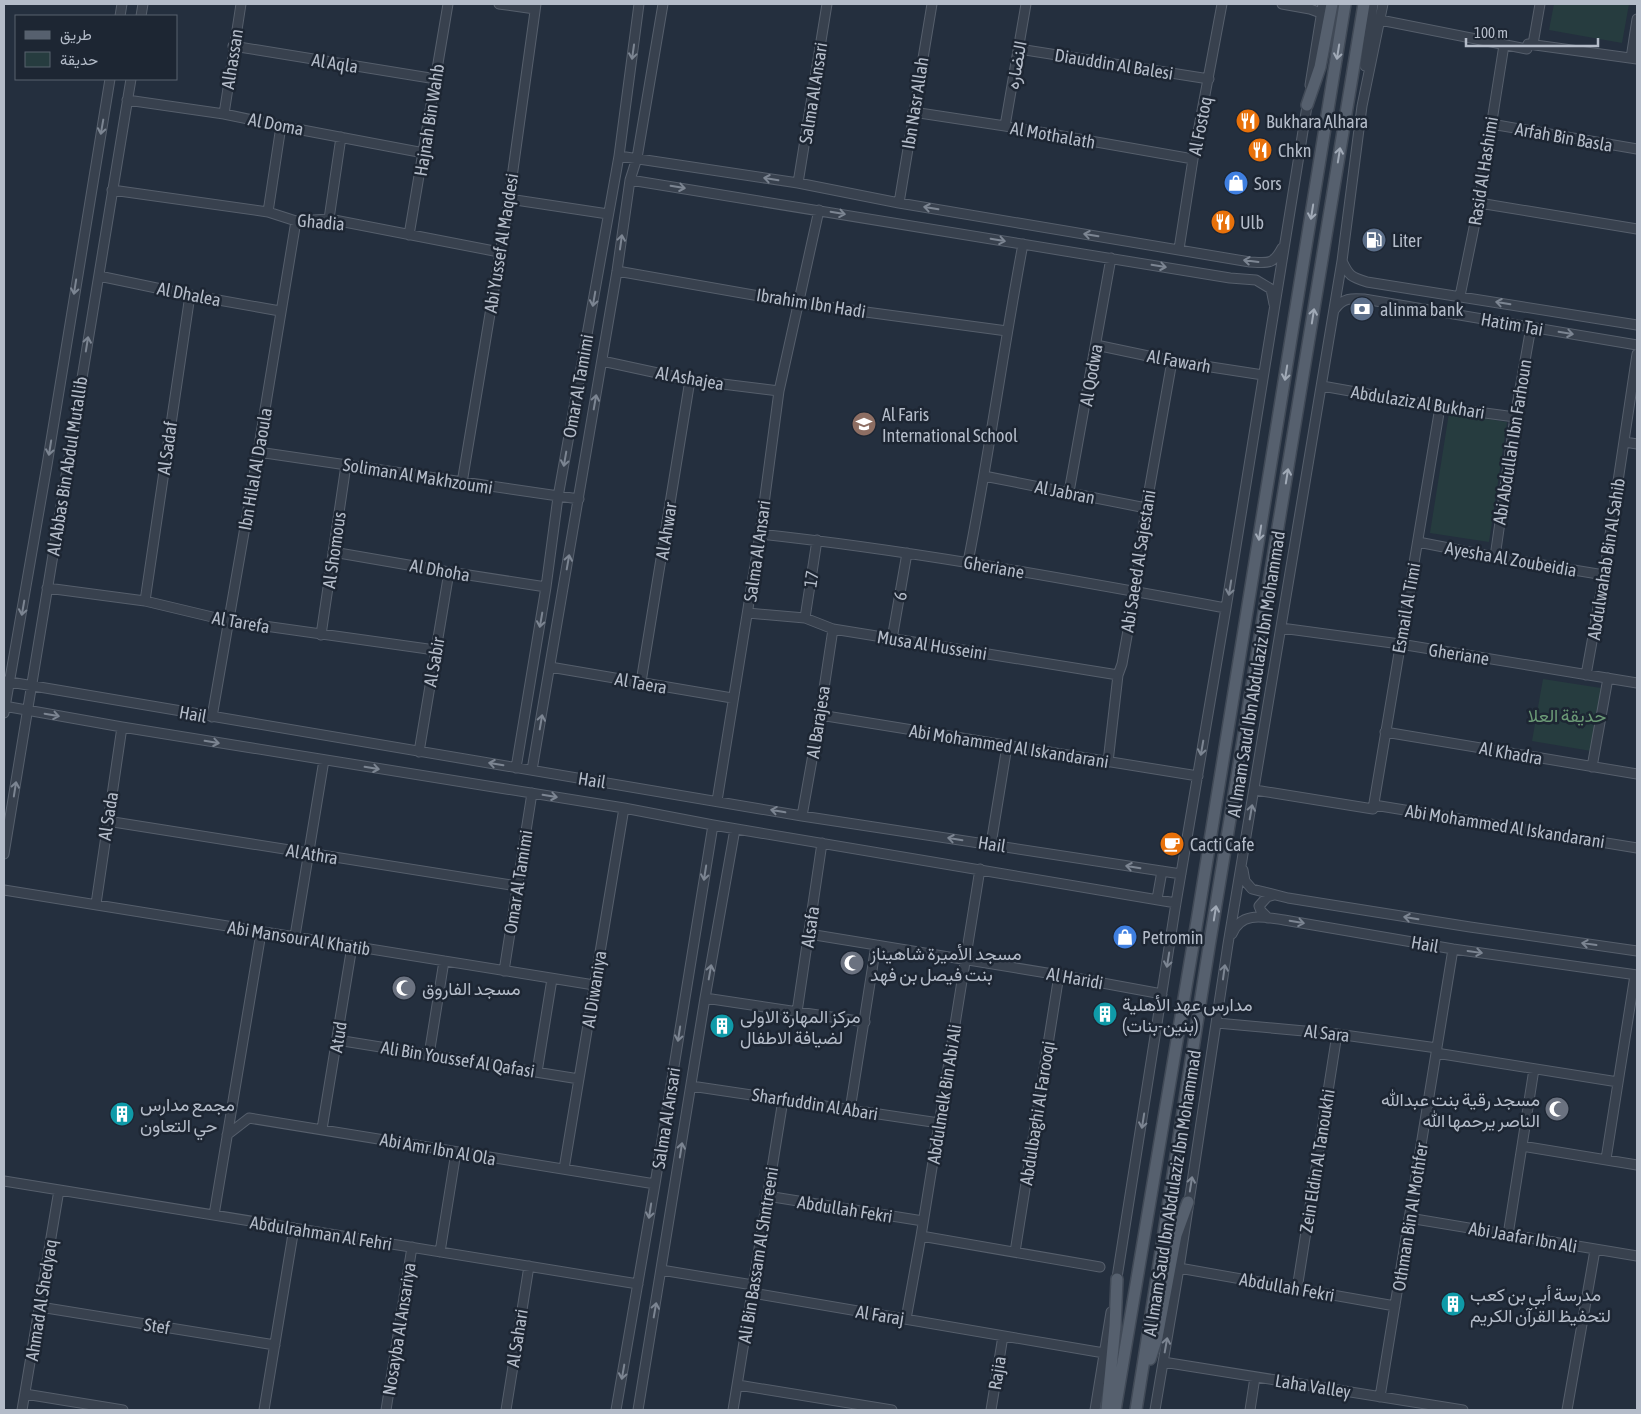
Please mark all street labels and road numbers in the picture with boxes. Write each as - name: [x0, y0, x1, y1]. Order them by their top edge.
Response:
- street label: Alhassan: [217, 27, 247, 91]
- street label: النضاره: [1001, 39, 1032, 91]
- street label: Salma Al Ansari: [795, 41, 831, 145]
- street label: Diauddin Al Balesi: [1053, 44, 1175, 84]
- street label: Al Aqla: [310, 49, 360, 77]
- street label: Ibn Nasr Allah: [897, 55, 933, 151]
- street label: Hajnah Bin Wahb: [410, 62, 448, 178]
- street label: Al Fostoq: [1184, 95, 1216, 157]
- street label: Al Doma: [247, 108, 305, 140]
- street label: Rasid Al Hashimi: [1464, 115, 1502, 227]
- street label: Al Mothalath: [1009, 117, 1097, 153]
- street label: Arfah Bin Basla: [1514, 118, 1614, 156]
- street label: Abi Yussef Al Maqdesi: [480, 172, 522, 314]
- street label: Ghadia: [296, 209, 346, 235]
- street label: Al Dhalea: [155, 278, 223, 310]
- street label: Ibrahim Ibn Hadi: [755, 284, 867, 322]
- street label: Hatim Tai: [1479, 308, 1545, 340]
- street label: Omar Al Tamimi: [559, 333, 597, 439]
- street label: Al Qodwa: [1075, 342, 1107, 408]
- street label: Al Fawarh: [1146, 345, 1212, 377]
- street label: Abi Abdullah Ibn Farhoun: [1489, 358, 1535, 526]
- street label: Al Ashajea: [654, 362, 726, 394]
- street label: Al Abbas Bin Abdul Mutallib: [42, 375, 92, 557]
- street label: Abdulaziz Al Bukhari: [1350, 381, 1486, 423]
- street label: Ibn Hilal Al Daoula: [234, 406, 276, 532]
- street label: Al Sadaf: [153, 420, 181, 476]
- street label: Soliman Al Makhzoumi: [342, 454, 494, 498]
- street label: Al Jabran: [1033, 476, 1097, 508]
- street label: Abdulwahab Bin Al Sahib: [1583, 477, 1629, 641]
- street label: Abi Saeed Al Sajestani: [1116, 488, 1160, 634]
- street label: Salma Al Ansari: [739, 499, 775, 603]
- street label: Al Ahwar: [651, 500, 681, 561]
- street label: Al Shomous: [318, 510, 350, 590]
- street label: Al Imam Saud Ibn Abdulaziz Ibn Mohammad: [1223, 529, 1289, 819]
- street label: Ayesha Al Zoubeidia: [1444, 537, 1578, 581]
- street label: Gheriane: [962, 551, 1026, 583]
- street label: Al Dhoha: [408, 554, 472, 586]
- street label: Esmail Al Timi: [1388, 561, 1424, 655]
- street label: 17: [799, 569, 823, 589]
- street label: 6: [889, 590, 911, 602]
- street label: Al Tarefa: [211, 607, 271, 637]
- street label: Musa Al Husseini: [876, 626, 988, 664]
- street label: Al Sabir: [419, 635, 449, 688]
- street label: Gheriane: [1427, 639, 1491, 669]
- street label: Al Taera: [613, 668, 669, 698]
- street label: Al Barajesa: [802, 684, 834, 760]
- street label: Hail: [178, 701, 209, 727]
- street label: Abi Mohammed Al Iskandarani: [908, 720, 1110, 772]
- street label: Al Khadra: [1478, 737, 1544, 769]
- street label: Hail: [577, 767, 608, 793]
- street label: Al Sada: [94, 790, 122, 842]
- street label: Abi Mohammed Al Iskandarani: [1404, 800, 1606, 852]
- street label: Omar Al Tamimi: [499, 829, 537, 935]
- street label: Hail: [977, 831, 1008, 857]
- street label: Al Athra: [285, 840, 339, 868]
- street label: Alsafa: [797, 905, 823, 949]
- street label: Abi Mansour Al Khatib: [226, 916, 372, 960]
- street label: Hail: [1410, 931, 1441, 957]
- street label: Al Diwaniya: [578, 949, 610, 1029]
- street label: Al Haridi: [1045, 963, 1105, 993]
- street label: Atud: [325, 1020, 351, 1054]
- street label: Al Sara: [1303, 1020, 1351, 1046]
- street label: Abdulmelk Bin Abi Ali: [923, 1023, 965, 1165]
- street label: Ali Bin Youssef Al Qafasi: [380, 1036, 536, 1082]
- street label: Abdulbaghi Al Farooqi: [1015, 1039, 1059, 1187]
- street label: Al Imam Saud Ibn Abdulaziz Ibn Mohammad: [1139, 1048, 1205, 1338]
- street label: Salma Al Ansari: [648, 1066, 684, 1170]
- street label: Sharfuddin Al Abari: [751, 1084, 879, 1124]
- street label: Zein Eldin Al Tanoukhi: [1295, 1088, 1339, 1234]
- street label: Abi Amr Ibn Al Ola: [378, 1128, 498, 1170]
- street label: Othman Bin Al Mothfer: [1388, 1141, 1432, 1293]
- street label: Ali Bin Bassam Al Shntreeni: [734, 1165, 782, 1345]
- street label: Abdullah Fekri: [796, 1191, 894, 1227]
- street label: Abdulrahman Al Fehri: [249, 1211, 393, 1255]
- street label: Abi Jaafar Ibn Ali: [1467, 1217, 1579, 1257]
- street label: Ahmad Al Shedyaq: [21, 1238, 61, 1362]
- street label: Nosayba Al Ansariya: [378, 1261, 420, 1397]
- street label: Abdullah Fekri: [1238, 1268, 1336, 1306]
- street label: Al Faraj: [854, 1301, 906, 1329]
- street label: Al Sahari: [502, 1307, 532, 1369]
- street label: Stef: [143, 1314, 171, 1338]
- street label: Rajia: [984, 1355, 1010, 1391]
- street label: Laha Valley: [1274, 1370, 1352, 1402]

